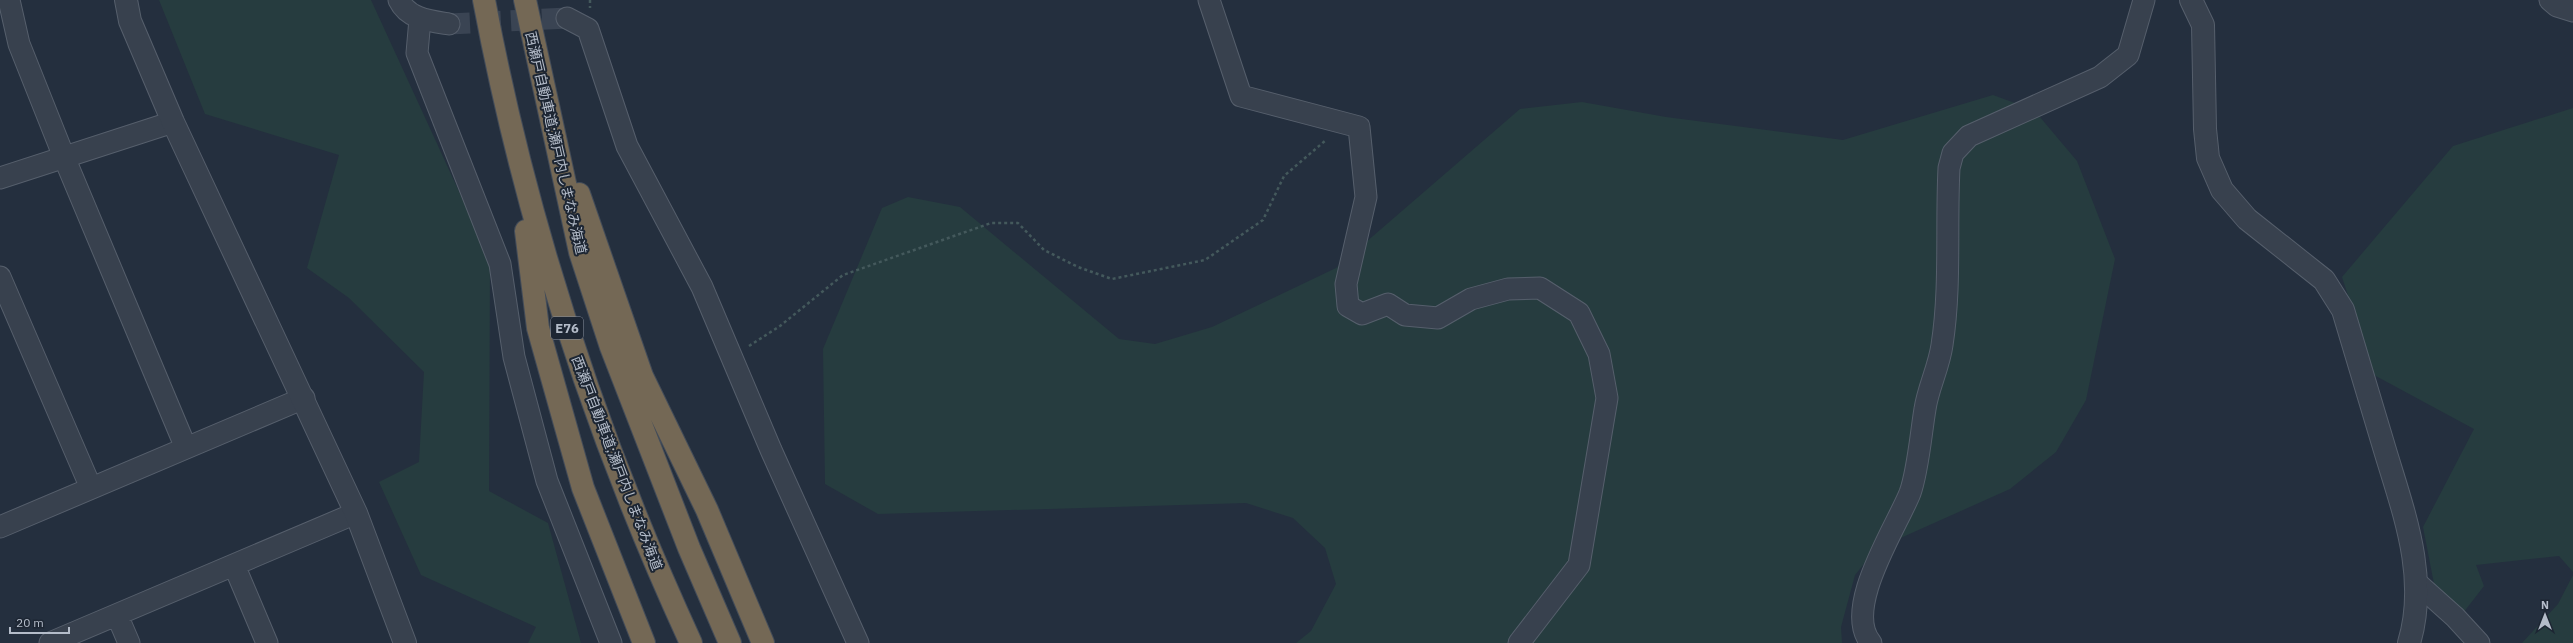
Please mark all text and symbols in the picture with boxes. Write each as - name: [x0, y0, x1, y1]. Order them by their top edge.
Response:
- street label: 西瀬戸自動車道;瀬戸内しまなみ海道: [522, 30, 590, 256]
- road number: E76: [551, 317, 583, 339]
- street label: 西瀬戸自動車道;瀬戸内しまなみ海道: [568, 353, 666, 573]
- north arrow: [2525, 595, 2565, 635]
- text: N: [2541, 598, 2549, 612]
- scale bar: [10, 609, 69, 635]
- text: 20 m: [16, 615, 44, 630]

